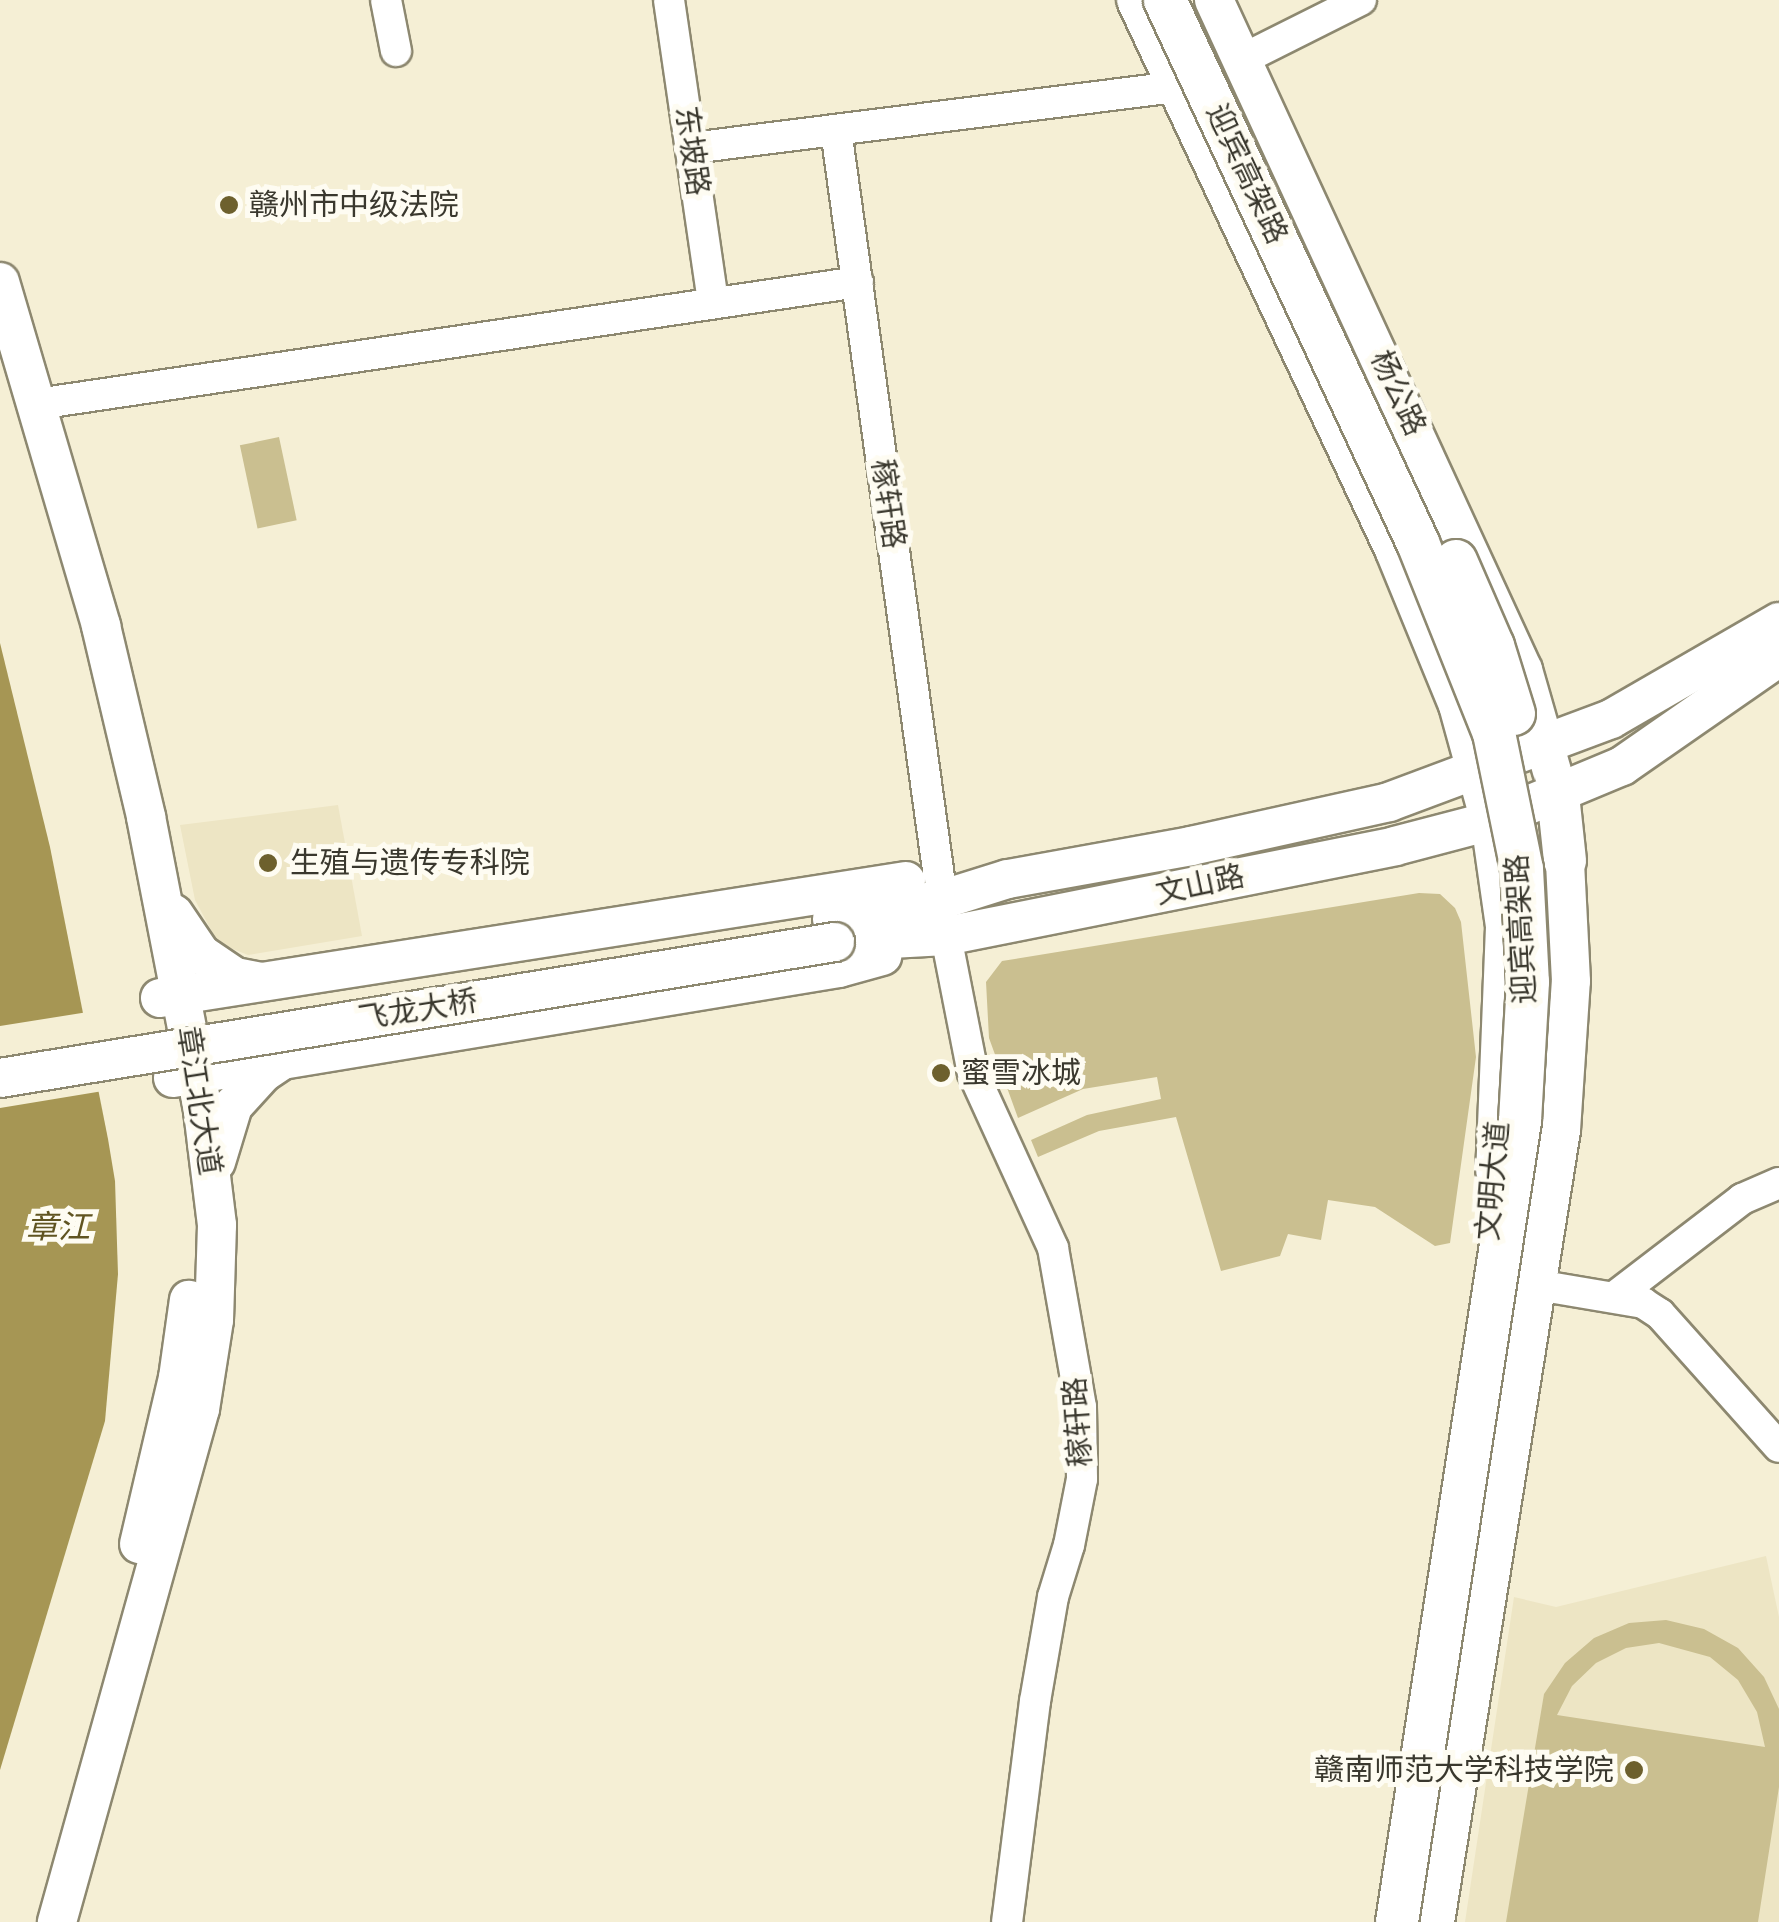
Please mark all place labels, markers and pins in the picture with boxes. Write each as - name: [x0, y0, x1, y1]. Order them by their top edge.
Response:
- place label: 赣州市中级法院: [249, 187, 459, 223]
- marker: 赣州市中级法院: [218, 194, 240, 216]
- place label: 生殖与遗传专科院: [290, 845, 530, 881]
- marker: 生殖与遗传专科院: [255, 850, 281, 876]
- place label: 蜜雪冰城: [961, 1055, 1081, 1091]
- marker: 蜜雪冰城: [930, 1062, 952, 1084]
- place label: 赣南师范大学科技学院: [1314, 1752, 1614, 1788]
- marker: 赣南师范大学科技学院: [1623, 1759, 1645, 1781]

